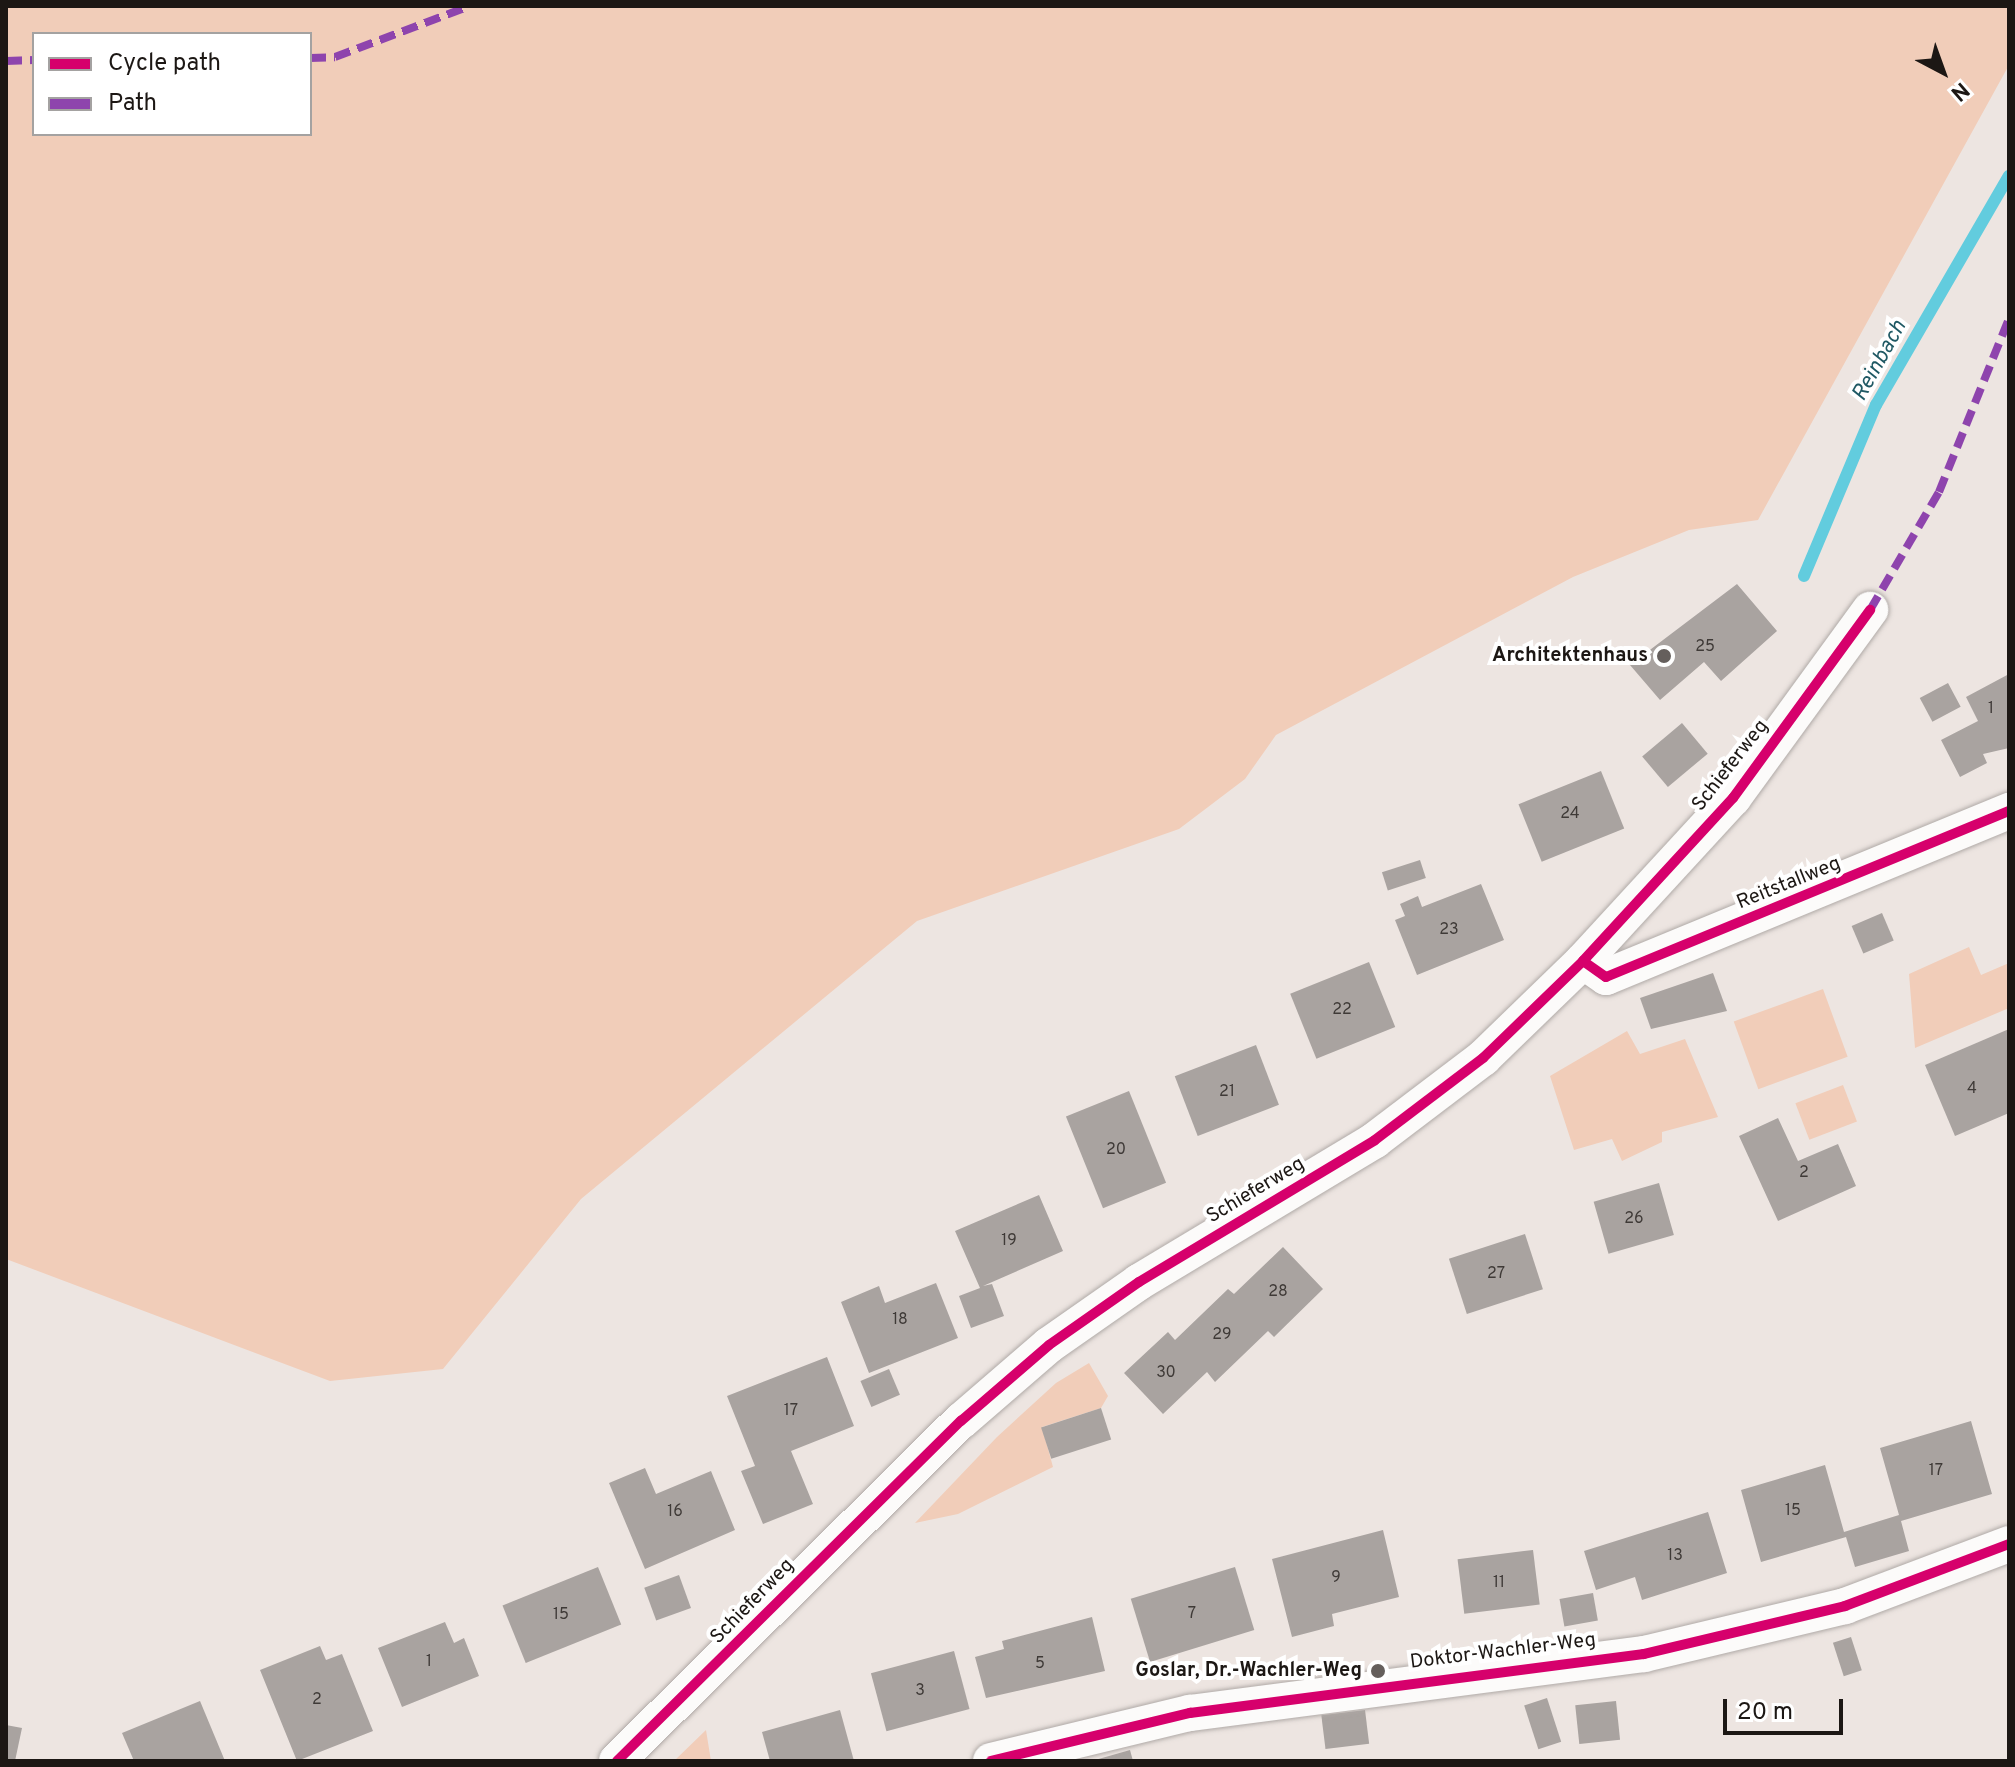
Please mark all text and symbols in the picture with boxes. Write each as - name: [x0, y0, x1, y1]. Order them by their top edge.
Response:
- legend: [32, 32, 312, 136]
- north arrow: [1903, 32, 1983, 112]
- text: Cycle path: [108, 49, 221, 79]
- text: N: [1944, 75, 1974, 106]
- text: Path: [108, 89, 157, 119]
- water label: Reinbach: [1847, 316, 1913, 406]
- house number: 25: [1695, 637, 1715, 657]
- place label: Architektenhaus: [1492, 644, 1648, 668]
- marker: Architektenhaus: [1655, 647, 1673, 665]
- house number: 1: [1988, 699, 1994, 719]
- street label: Schieferweg: [1688, 715, 1774, 817]
- house number: 24: [1560, 804, 1580, 824]
- street label: Reitstallweg: [1733, 852, 1845, 916]
- house number: 23: [1439, 920, 1459, 940]
- house number: 22: [1332, 1000, 1352, 1020]
- house number: 4: [1967, 1079, 1977, 1099]
- house number: 21: [1219, 1082, 1235, 1102]
- house number: 20: [1106, 1140, 1126, 1160]
- street label: Schieferweg: [1203, 1152, 1309, 1230]
- house number: 2: [1799, 1163, 1809, 1183]
- house number: 26: [1624, 1209, 1644, 1229]
- house number: 19: [1001, 1231, 1017, 1251]
- house number: 27: [1487, 1264, 1505, 1284]
- house number: 28: [1268, 1282, 1288, 1302]
- house number: 18: [892, 1310, 908, 1330]
- house number: 29: [1212, 1325, 1232, 1345]
- house number: 30: [1156, 1363, 1176, 1383]
- house number: 17: [784, 1401, 798, 1421]
- house number: 17: [1929, 1461, 1943, 1481]
- house number: 15: [1785, 1501, 1801, 1521]
- house number: 16: [667, 1502, 683, 1522]
- house number: 13: [1667, 1546, 1683, 1566]
- street label: Schieferweg: [706, 1554, 800, 1650]
- house number: 9: [1331, 1568, 1341, 1588]
- house number: 11: [1493, 1573, 1505, 1593]
- house number: 7: [1188, 1604, 1196, 1624]
- house number: 15: [553, 1605, 569, 1625]
- street label: Doktor-Wachler-Weg: [1409, 1629, 1597, 1675]
- house number: 1: [426, 1652, 432, 1672]
- house number: 5: [1035, 1654, 1045, 1674]
- place label: Goslar, Dr.-Wachler-Weg: [1135, 1659, 1362, 1683]
- marker: Goslar, Dr.-Wachler-Weg: [1369, 1662, 1387, 1680]
- house number: 3: [915, 1681, 925, 1701]
- scale bar: [1727, 1683, 1847, 1733]
- house number: 2: [312, 1690, 322, 1710]
- text: 20 m: [1737, 1698, 1793, 1728]

